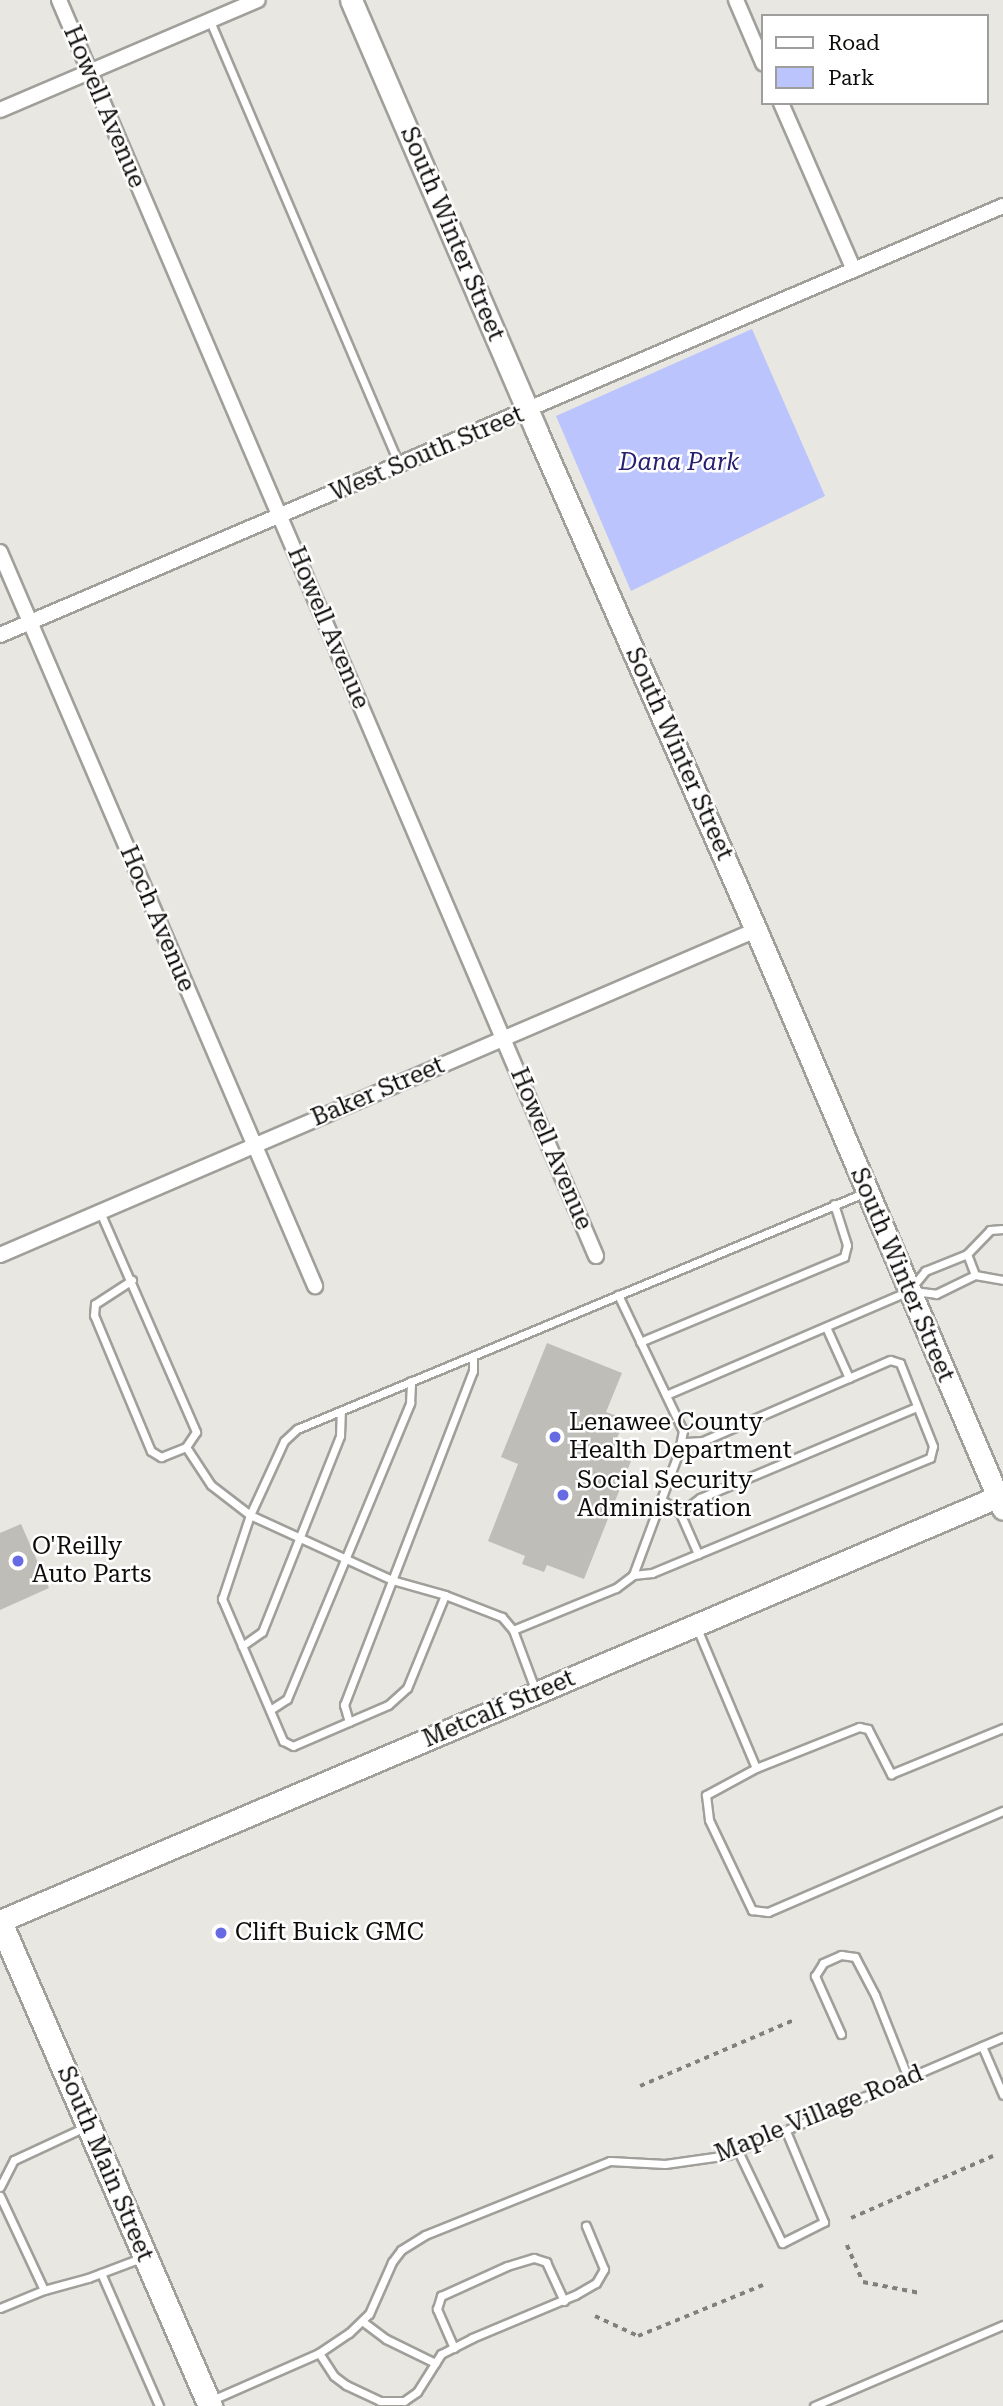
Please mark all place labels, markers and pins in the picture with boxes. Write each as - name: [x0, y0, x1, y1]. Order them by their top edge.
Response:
- place label: Lenawee County Health Department: [569, 1409, 792, 1465]
- marker: Lenawee County Health Department: [547, 1429, 563, 1445]
- place label: Social Security Administration: [577, 1467, 753, 1523]
- marker: Social Security Administration: [555, 1487, 571, 1503]
- place label: O'Reilly Auto Parts: [32, 1533, 151, 1589]
- marker: O'Reilly Auto Parts: [10, 1553, 26, 1569]
- place label: Clift Buick GMC: [235, 1919, 424, 1947]
- marker: Clift Buick GMC: [213, 1925, 229, 1941]

